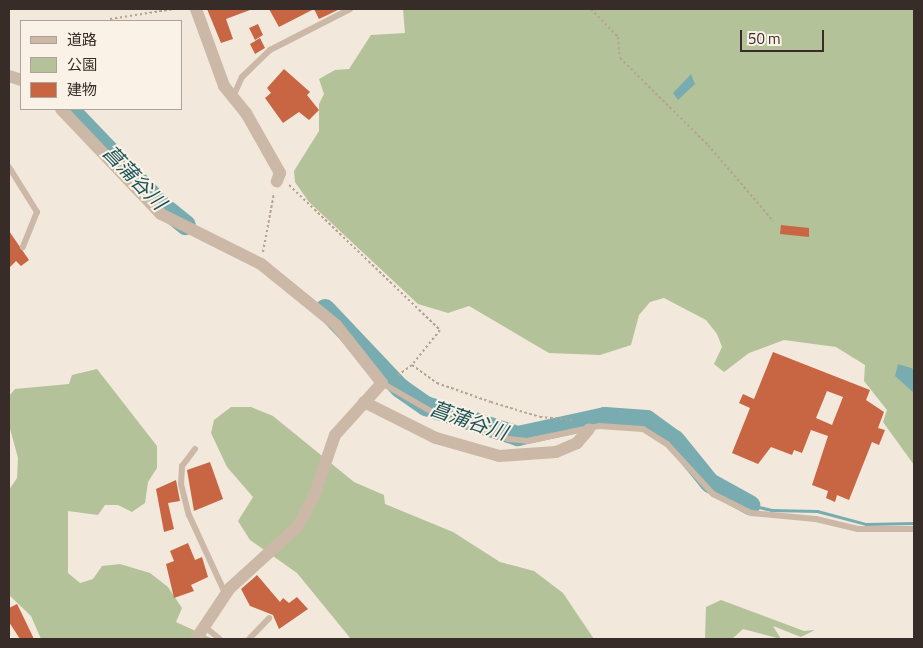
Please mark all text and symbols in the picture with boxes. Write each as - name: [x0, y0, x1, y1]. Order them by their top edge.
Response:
- legend: [20, 20, 182, 110]
- scale bar: [743, 20, 827, 52]
- text: 50 m: [748, 27, 781, 50]
- text: 道路: [67, 28, 97, 51]
- text: 公園: [67, 53, 97, 76]
- text: 建物: [67, 78, 97, 101]
- water label: 菖蒲谷川: [99, 140, 171, 214]
- water label: 菖蒲谷川: [427, 396, 511, 444]

